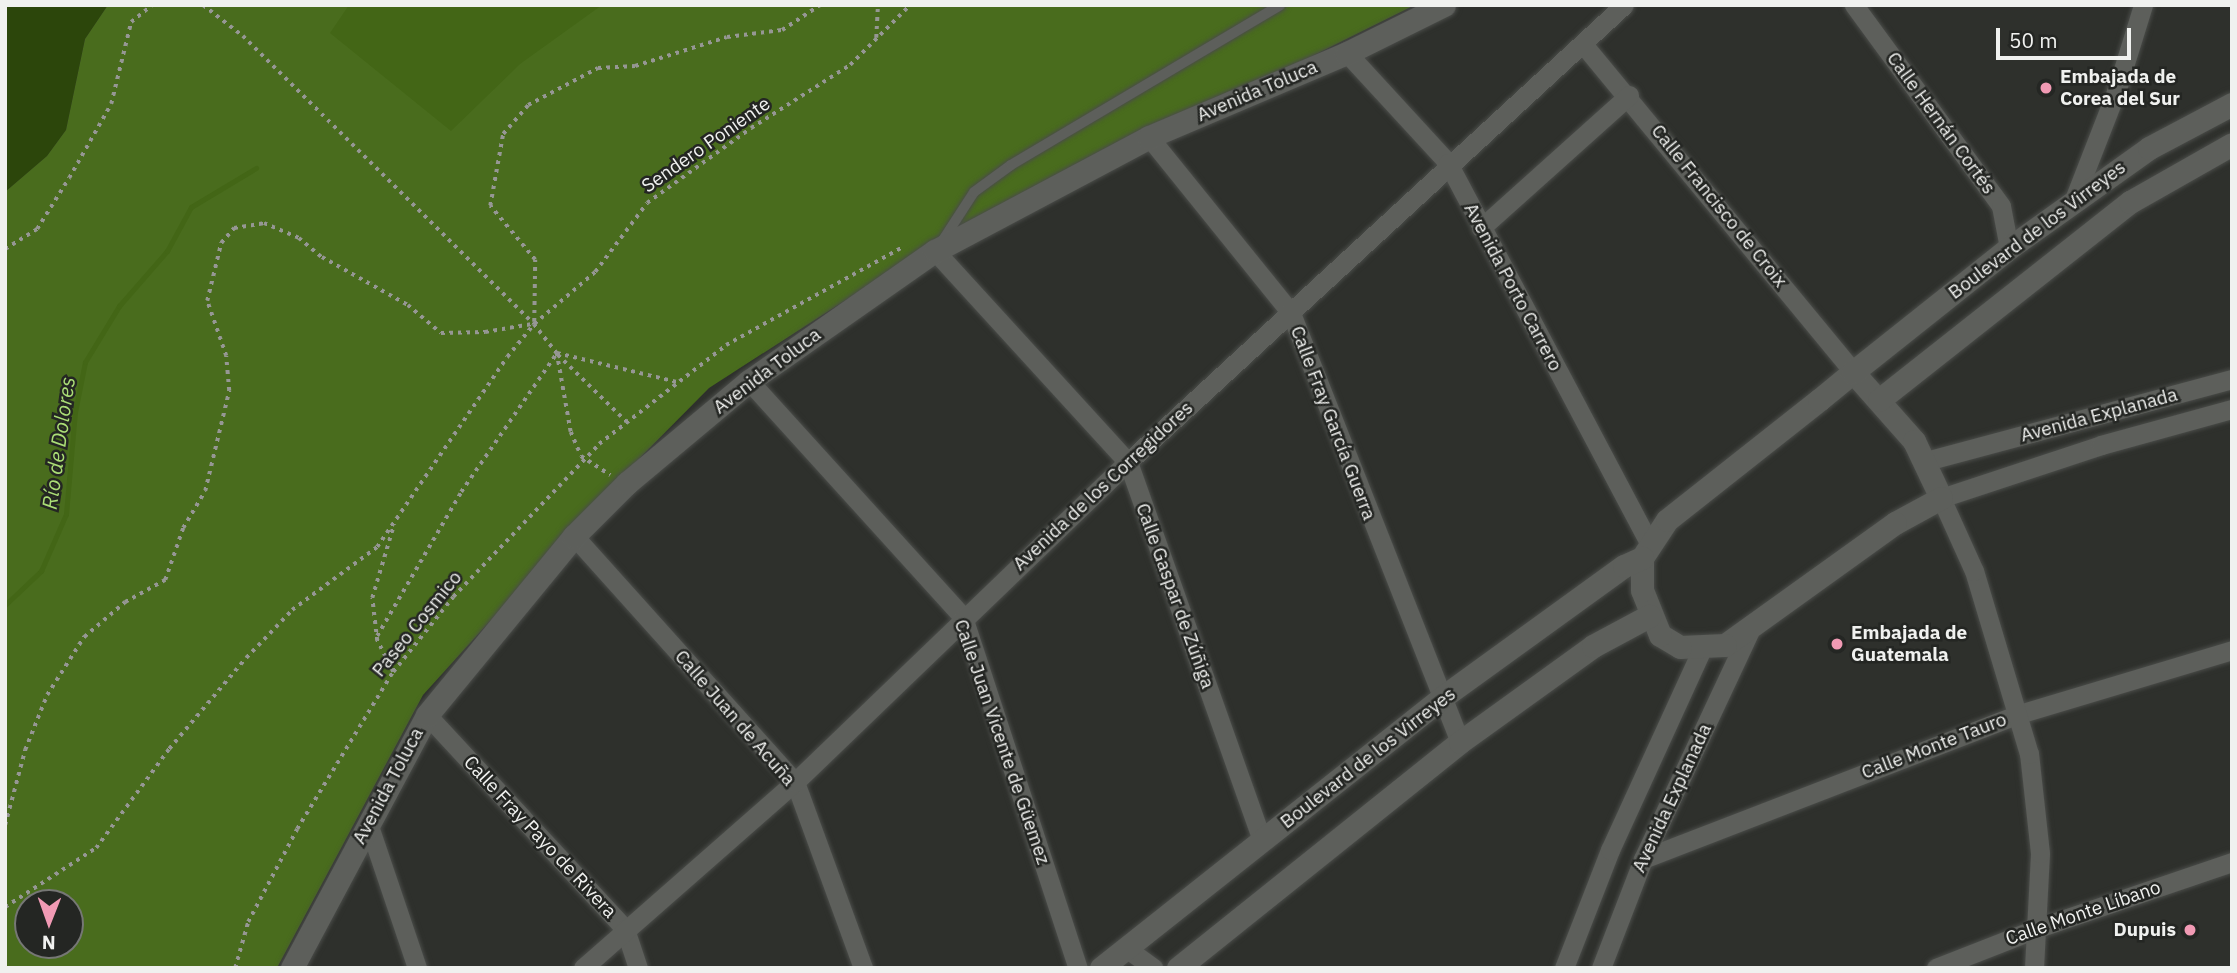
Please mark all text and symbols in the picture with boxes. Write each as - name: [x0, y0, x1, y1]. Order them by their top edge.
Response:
- scale bar: [1999, 14, 2134, 58]
- text: 50 m: [2009, 26, 2058, 54]
- street label: Calle Hernán Cortés: [1882, 48, 2000, 198]
- street label: Avenida Toluca: [1193, 55, 1321, 127]
- place label: Embajada de Corea del Sur: [2060, 66, 2180, 110]
- marker: Embajada de Corea del Sur: [2038, 80, 2054, 96]
- street label: Sendero Poniente: [638, 92, 774, 198]
- street label: Calle Francisco de Croix: [1646, 120, 1792, 292]
- street label: Boulevard de los Virreyes: [1944, 156, 2130, 304]
- street label: Avenida Porto Carrero: [1459, 199, 1567, 375]
- street label: Avenida Toluca: [709, 323, 825, 419]
- street label: Calle Fray García Guerra: [1285, 323, 1381, 523]
- water label: Río de Dolores: [36, 375, 80, 511]
- street label: Avenida Explanada: [2018, 383, 2180, 447]
- street label: Avenida de los Corregidores: [1008, 397, 1198, 575]
- street label: Calle Gaspar de Zúñiga: [1131, 500, 1219, 692]
- street label: Paseo Cosmico: [367, 567, 467, 681]
- street label: Calle Juan Vicente de Güemez: [949, 617, 1055, 867]
- place label: Embajada de Guatemala: [1851, 622, 1967, 666]
- marker: Embajada de Guatemala: [1829, 636, 1845, 652]
- street label: Calle Juan de Acuña: [670, 645, 800, 791]
- street label: Boulevard de los Virreyes: [1276, 683, 1460, 833]
- street label: Calle Monte Tauro: [1858, 708, 2010, 784]
- street label: Avenida Explanada: [1627, 720, 1717, 876]
- street label: Avenida Toluca: [348, 724, 428, 848]
- street label: Calle Fray Payo de Rivera: [459, 751, 621, 923]
- street label: Calle Monte Líbano: [2003, 876, 2163, 950]
- north arrow: [14, 889, 84, 959]
- place label: Dupuis: [2114, 919, 2176, 941]
- marker: Dupuis: [2182, 922, 2198, 938]
- text: N: [42, 931, 56, 955]

